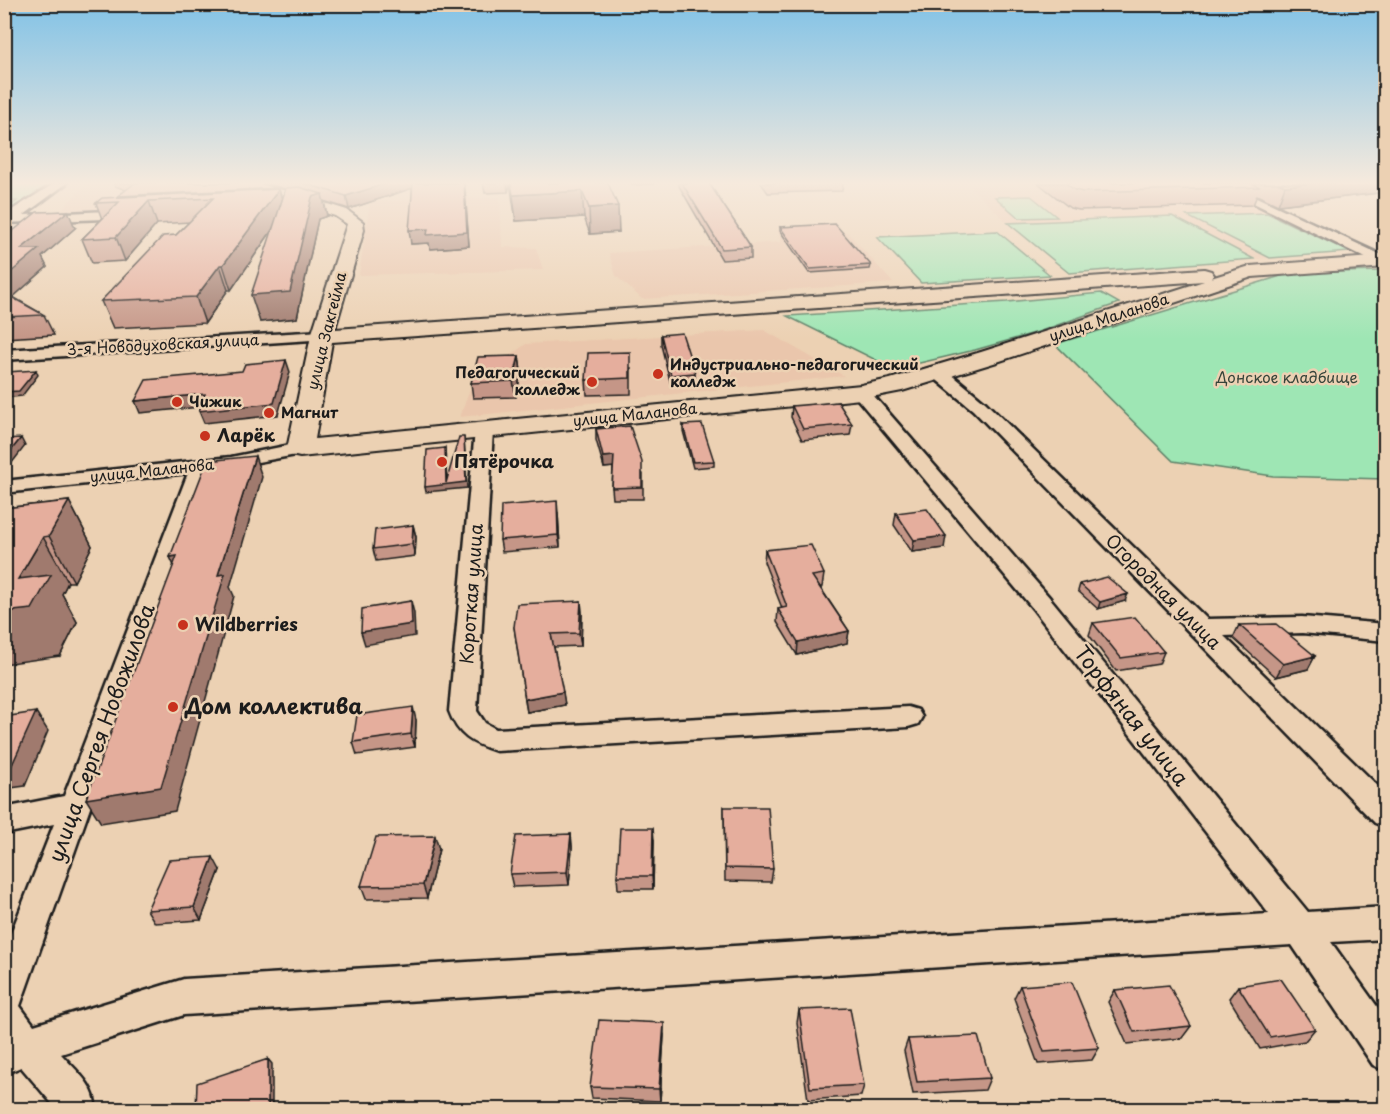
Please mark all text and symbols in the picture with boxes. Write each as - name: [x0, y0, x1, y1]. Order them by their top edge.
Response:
- street label: улица Закгейма: [300, 268, 352, 392]
- street label: улица Маланова: [1046, 286, 1172, 347]
- street label: 3-я Новодуховская улица: [66, 327, 260, 360]
- place label: Индустриально-педагогический колледж: [670, 352, 919, 392]
- place label: Педагогический колледж: [455, 360, 580, 400]
- park label: Донское кладбище: [1215, 365, 1358, 388]
- marker: Индустриально-педагогический колледж: [651, 367, 665, 381]
- marker: Педагогический колледж: [585, 375, 599, 389]
- place label: Чижик: [189, 389, 242, 412]
- marker: Чижик: [170, 395, 184, 409]
- street label: улица Маланова: [572, 395, 699, 431]
- place label: Магнит: [281, 400, 339, 423]
- marker: Магнит: [262, 406, 276, 420]
- place label: Ларёк: [217, 421, 275, 448]
- marker: Ларёк: [198, 429, 212, 443]
- place label: Пятёрочка: [454, 447, 555, 474]
- street label: улица Маланова: [89, 451, 216, 487]
- marker: Пятёрочка: [435, 455, 449, 469]
- street label: Короткая улица: [452, 522, 489, 665]
- street label: Огородная улица: [1100, 527, 1229, 655]
- street label: улица Сергея Новожилова: [38, 599, 162, 866]
- place label: Wildberries: [195, 610, 298, 637]
- marker: Wildberries: [176, 618, 190, 632]
- street label: Торфяная улица: [1067, 638, 1198, 792]
- place label: Дом коллектива: [184, 689, 363, 721]
- marker: Дом коллектива: [166, 700, 180, 714]

